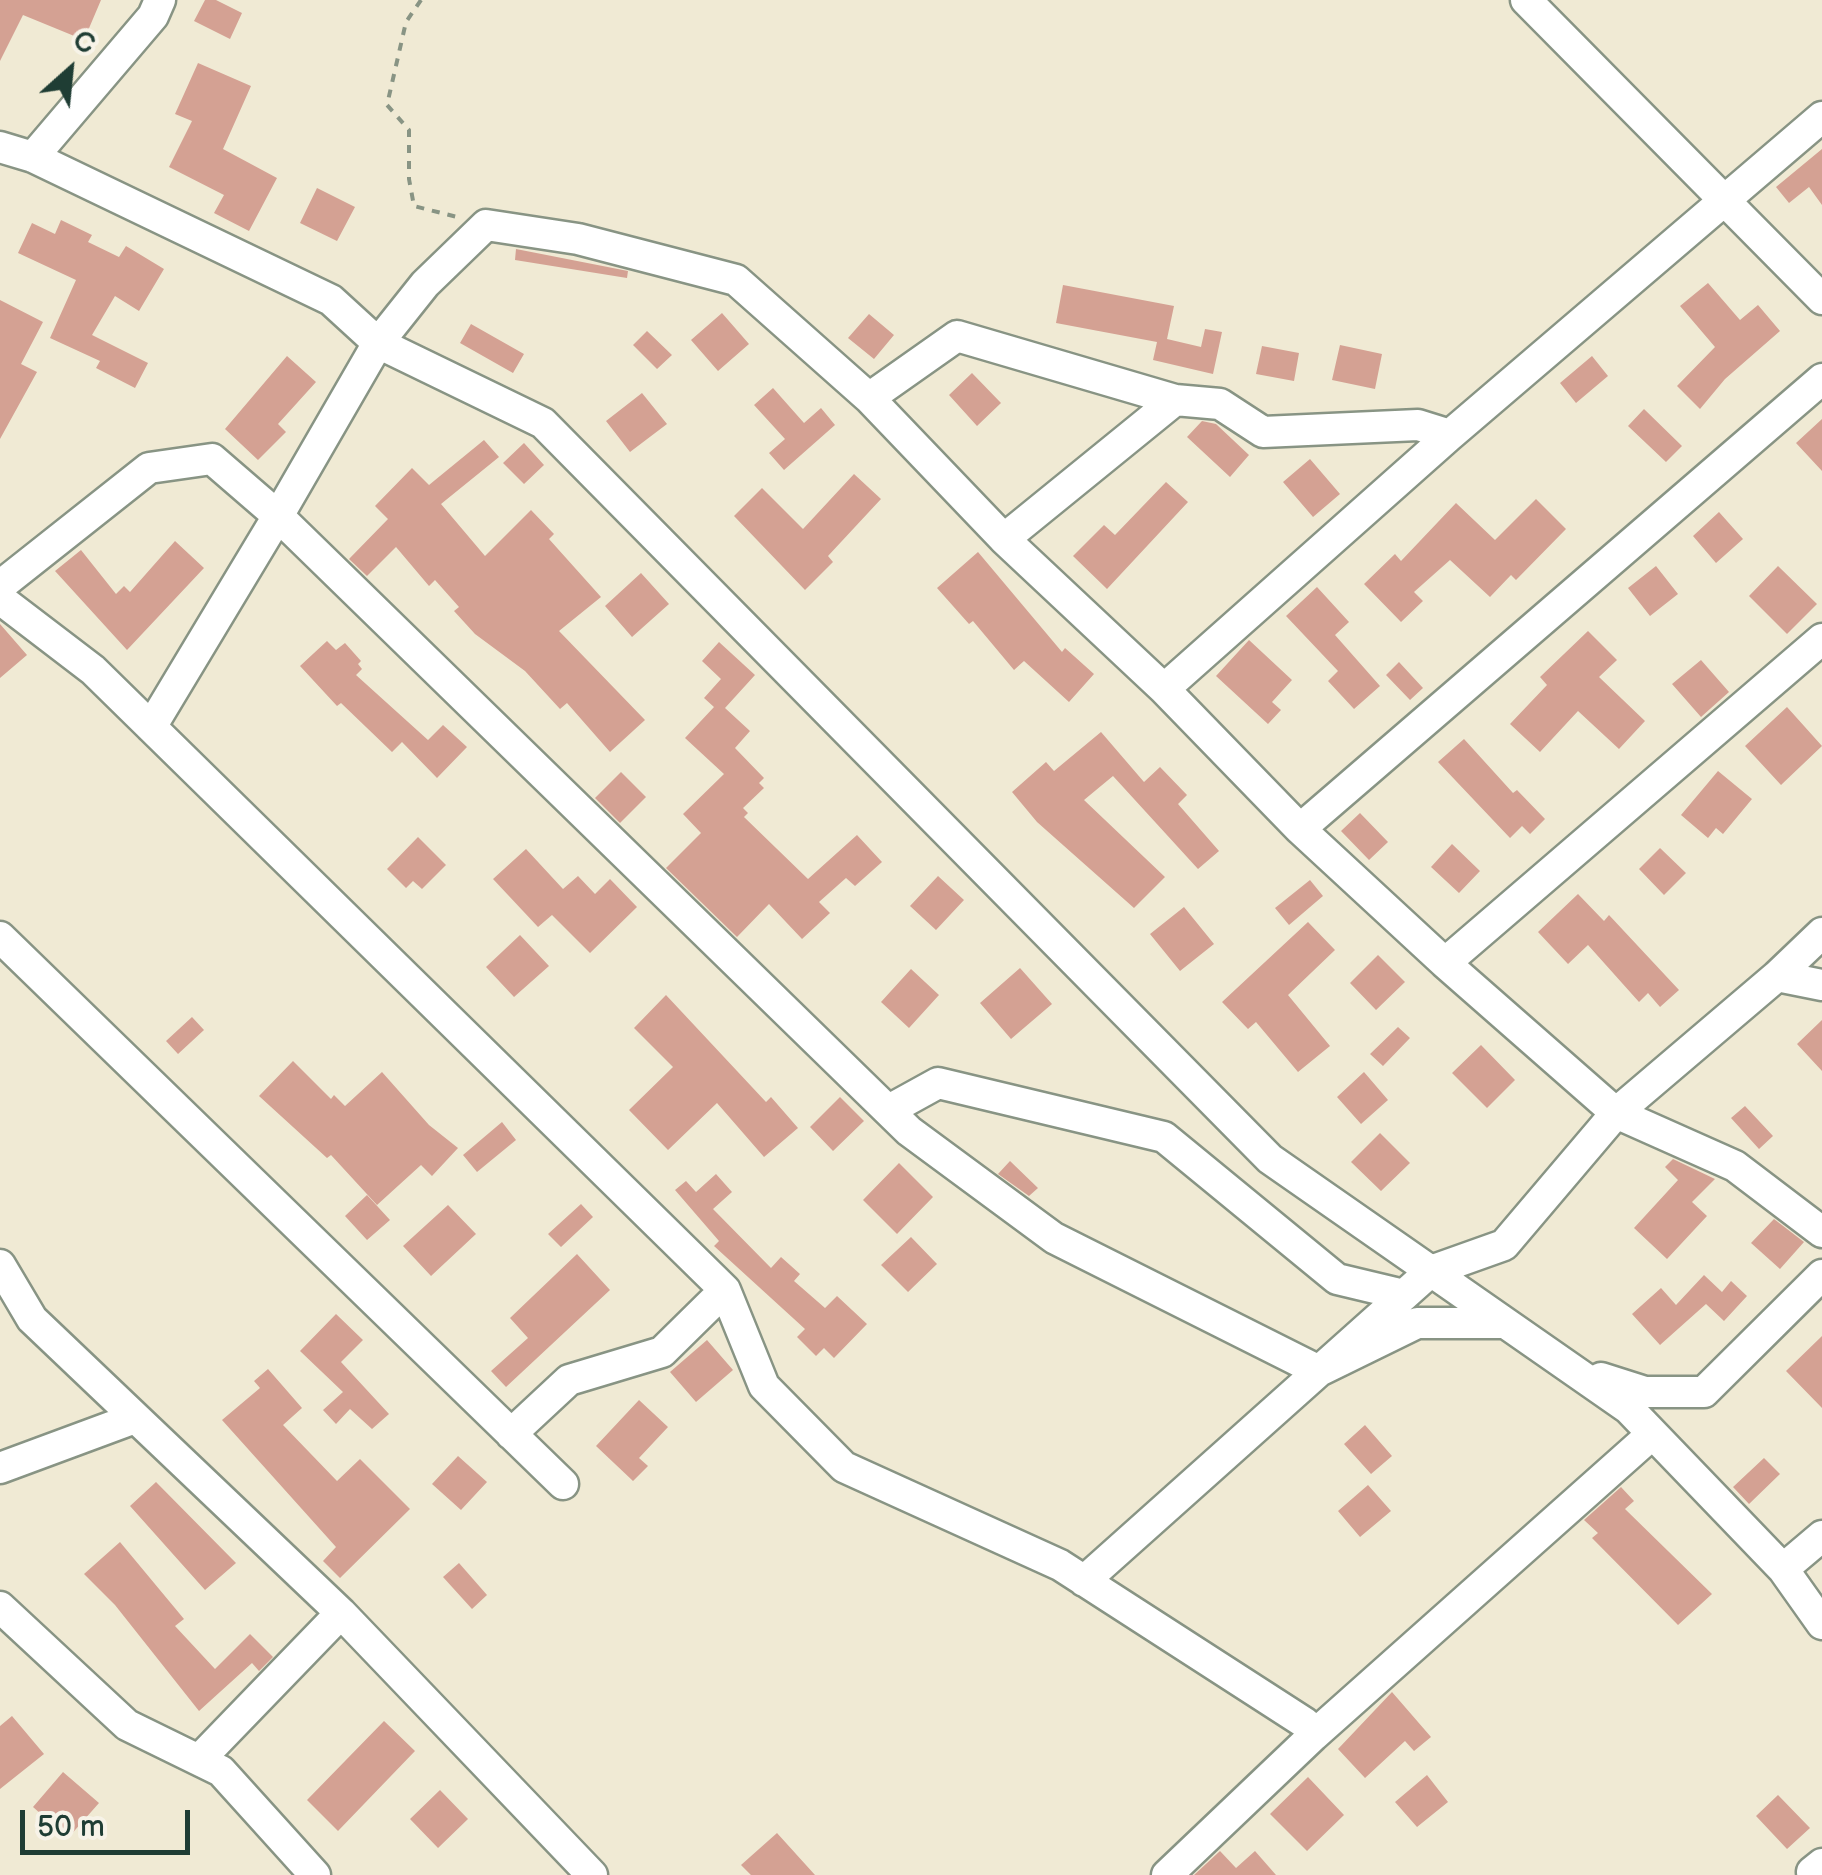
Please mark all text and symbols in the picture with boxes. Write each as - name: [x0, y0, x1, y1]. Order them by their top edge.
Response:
- north arrow: [20, 20, 120, 120]
- text: С: [68, 24, 100, 62]
- scale bar: [25, 1790, 195, 1852]
- text: 50 m: [37, 1809, 105, 1845]

